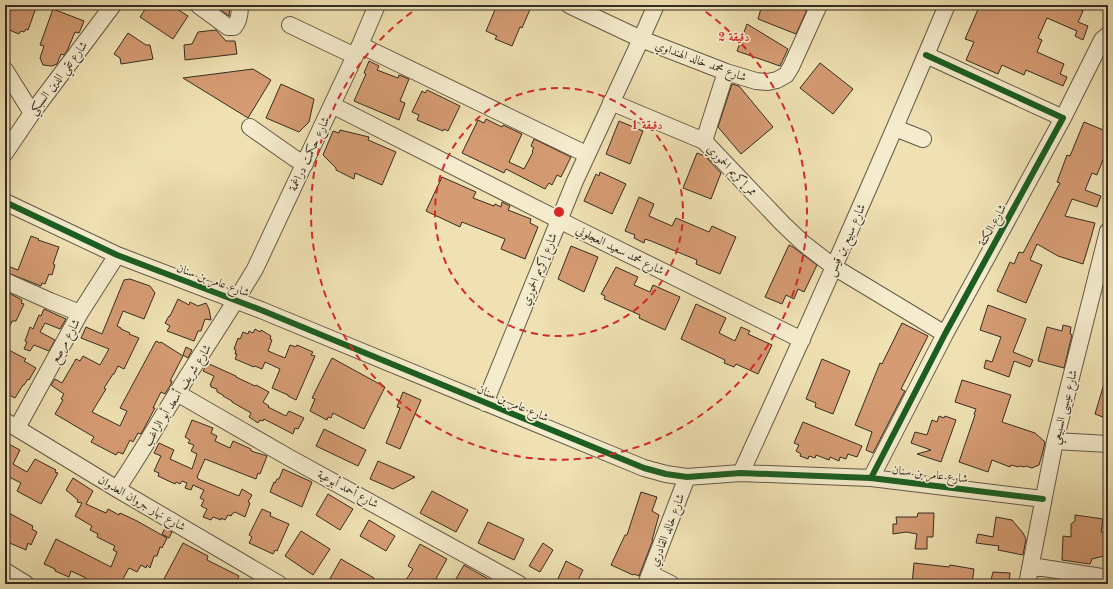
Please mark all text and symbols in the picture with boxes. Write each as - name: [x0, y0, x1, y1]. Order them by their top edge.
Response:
- text: 2 دقيقة: [718, 32, 750, 44]
- street label: شارع تقي الدين السبكي: [27, 39, 94, 121]
- street label: شارع محمد خالد الهنداوي: [652, 40, 748, 88]
- street label: شارع حكمت دراغمة: [286, 114, 336, 195]
- text: 1 دقيقة: [631, 120, 663, 132]
- street label: ممر إكريم الحموري: [701, 142, 760, 201]
- street label: شارع سبيع بن قيس: [826, 202, 872, 280]
- street label: شارع الكتة: [976, 202, 1013, 250]
- centre of rings: [552, 205, 566, 219]
- street label: شارع محمد سعيد العجلوني: [572, 224, 666, 281]
- street label: شارع إكريم الحموري: [518, 231, 564, 309]
- street label: شارع عامر بن سنان: [173, 262, 251, 303]
- street label: شارع مرصع: [49, 317, 86, 367]
- street label: شارع شريف أسعد أبو الراغب: [139, 341, 218, 451]
- street label: شارع عيسى السبيعي: [1050, 369, 1085, 447]
- street label: شارع عامر بن سنان: [473, 383, 550, 428]
- street label: شارع عامر بن سنان: [891, 464, 969, 490]
- street label: شارع أحمد أبوعية: [313, 466, 382, 515]
- street label: شارع نهار جروان العدوان: [94, 474, 187, 537]
- street label: شارع خالد القادري: [649, 492, 691, 570]

